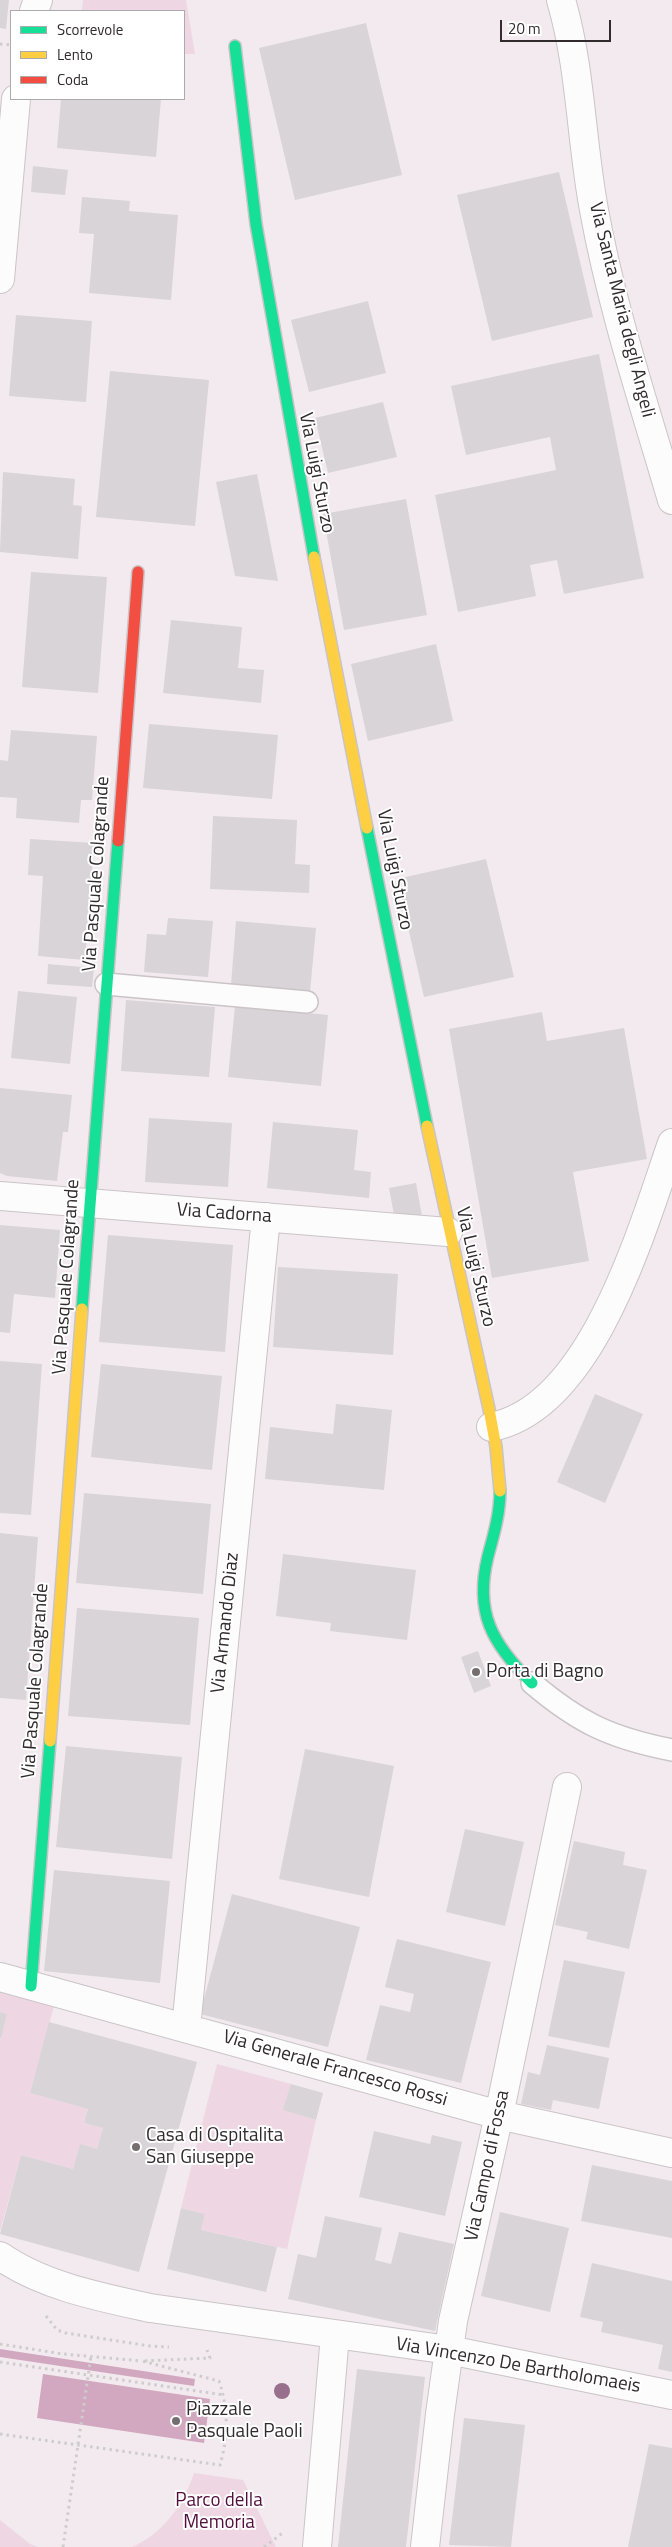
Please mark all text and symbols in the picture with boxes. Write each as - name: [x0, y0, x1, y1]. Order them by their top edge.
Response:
- legend: [10, 10, 185, 100]
- scale bar: [502, 10, 613, 42]
- text: 20 m: [508, 17, 541, 40]
- text: Scorrevole: [57, 18, 123, 41]
- text: Lento: [57, 43, 93, 66]
- text: Coda: [57, 68, 88, 91]
- street label: Via Santa Maria degli Angeli: [583, 200, 659, 420]
- street label: Via Luigi Sturzo: [293, 411, 339, 535]
- street label: Via Pasquale Colagrande: [79, 775, 115, 973]
- street label: Via Luigi Sturzo: [371, 808, 417, 932]
- street label: Via Pasquale Colagrande: [49, 1178, 85, 1376]
- street label: Via Cadorna: [176, 1199, 272, 1229]
- street label: Via Luigi Sturzo: [450, 1205, 500, 1329]
- street label: Via Armando Diaz: [207, 1552, 245, 1694]
- street label: Via Pasquale Colagrande: [18, 1582, 54, 1780]
- place label: Porta di Bagno: [486, 1661, 604, 1683]
- marker: Porta di Bagno: [470, 1666, 482, 1678]
- street label: Via Generale Francesco Rossi: [220, 2026, 450, 2112]
- street label: Via Campo di Fossa: [461, 2088, 515, 2244]
- place label: Casa di Ospitalita San Giuseppe: [146, 2125, 283, 2169]
- marker: Casa di Ospitalita San Giuseppe: [130, 2141, 142, 2153]
- street label: Via Vincenzo De Bartholomaeis: [394, 2333, 642, 2399]
- place label: Piazzale Pasquale Paoli: [186, 2399, 303, 2443]
- marker: Piazzale Pasquale Paoli: [170, 2415, 182, 2427]
- park label: Parco della Memoria: [175, 2490, 263, 2534]

